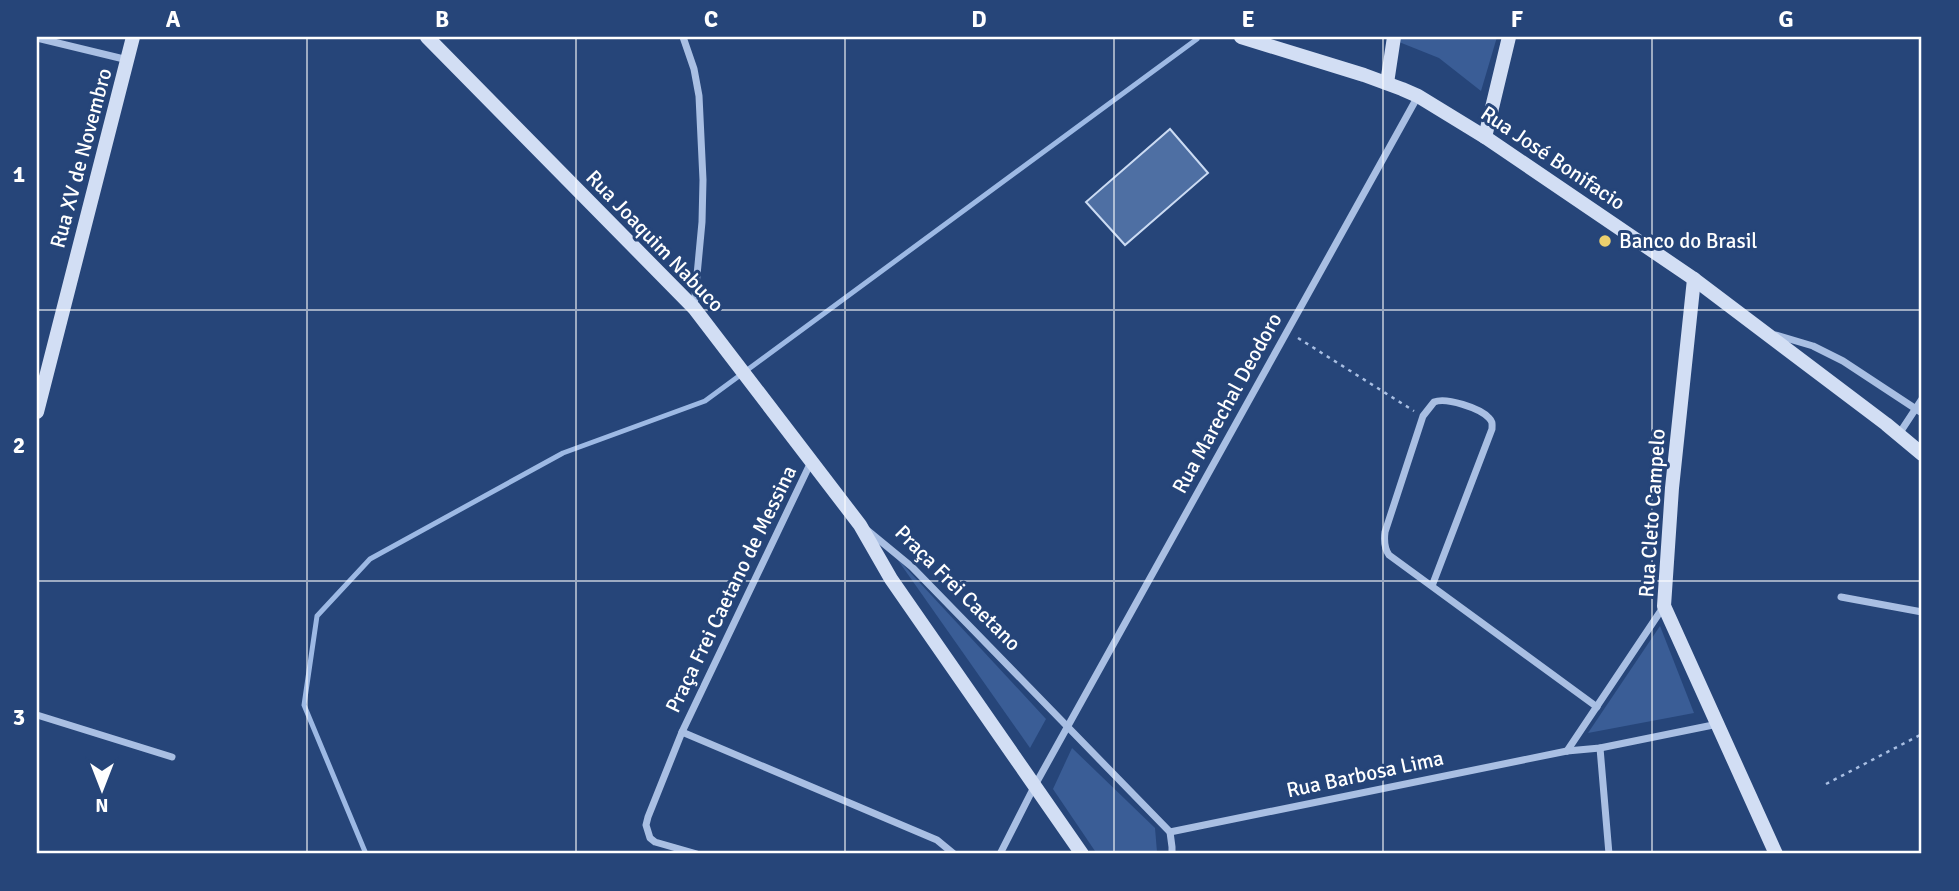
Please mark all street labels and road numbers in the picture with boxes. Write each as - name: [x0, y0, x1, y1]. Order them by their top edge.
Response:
- street label: Rua XV de Novembro: [45, 65, 117, 251]
- street label: Rua José Bonifacio: [1476, 100, 1630, 216]
- street label: Rua Joaquim Nabuco: [581, 165, 729, 317]
- street label: Rua Marechal Deodoro: [1167, 308, 1287, 498]
- street label: Rua Cleto Campelo: [1633, 428, 1671, 598]
- street label: Praça Frei Caetano de Messina: [660, 461, 802, 717]
- street label: Praça Frei Caetano: [890, 520, 1026, 656]
- street label: Rua Barbosa Lima: [1284, 745, 1446, 803]

